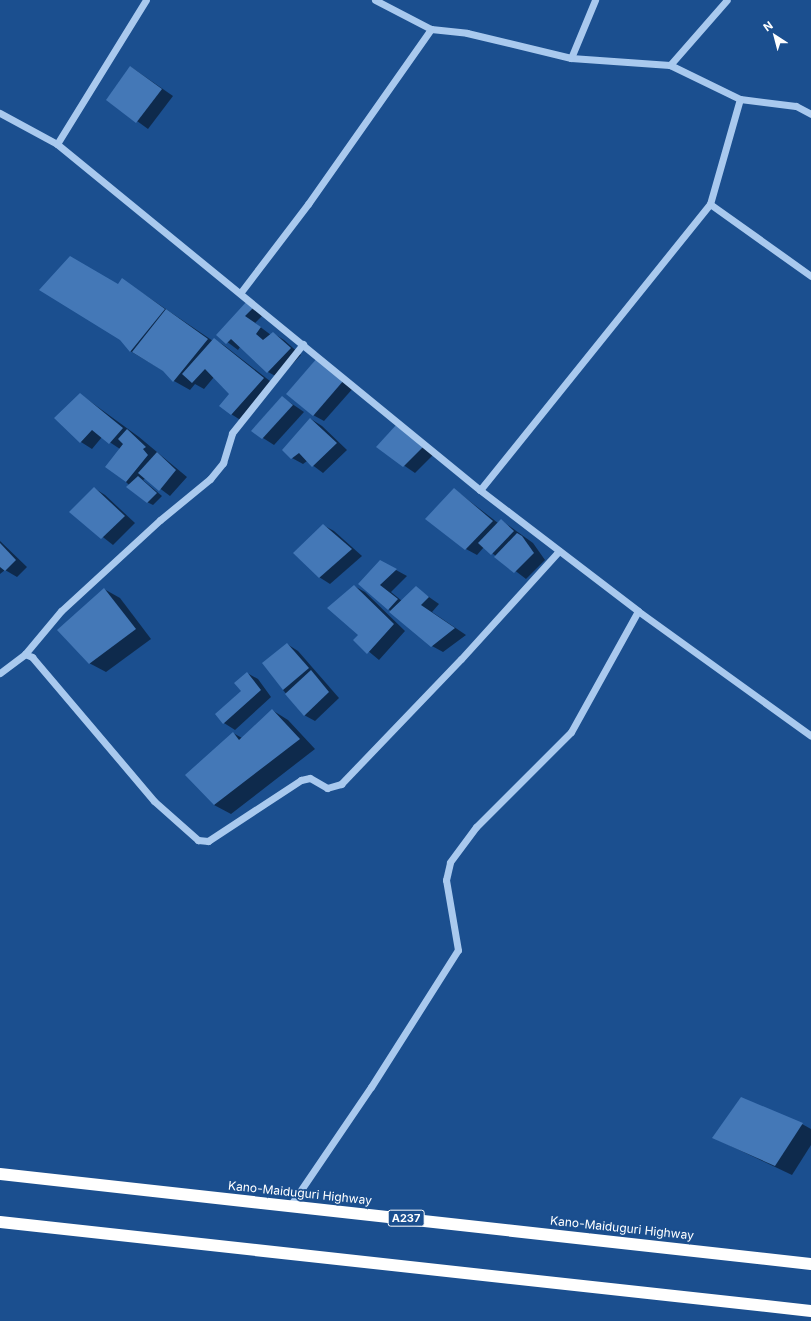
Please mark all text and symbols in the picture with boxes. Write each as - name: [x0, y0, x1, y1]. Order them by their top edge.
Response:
- north arrow: [755, 16, 795, 56]
- text: N: [760, 18, 775, 34]
- street label: Kano-Maiduguri Highway: [227, 1178, 373, 1208]
- road number: A237: [387, 1209, 425, 1227]
- street label: Kano-Maiduguri Highway: [549, 1213, 695, 1243]

